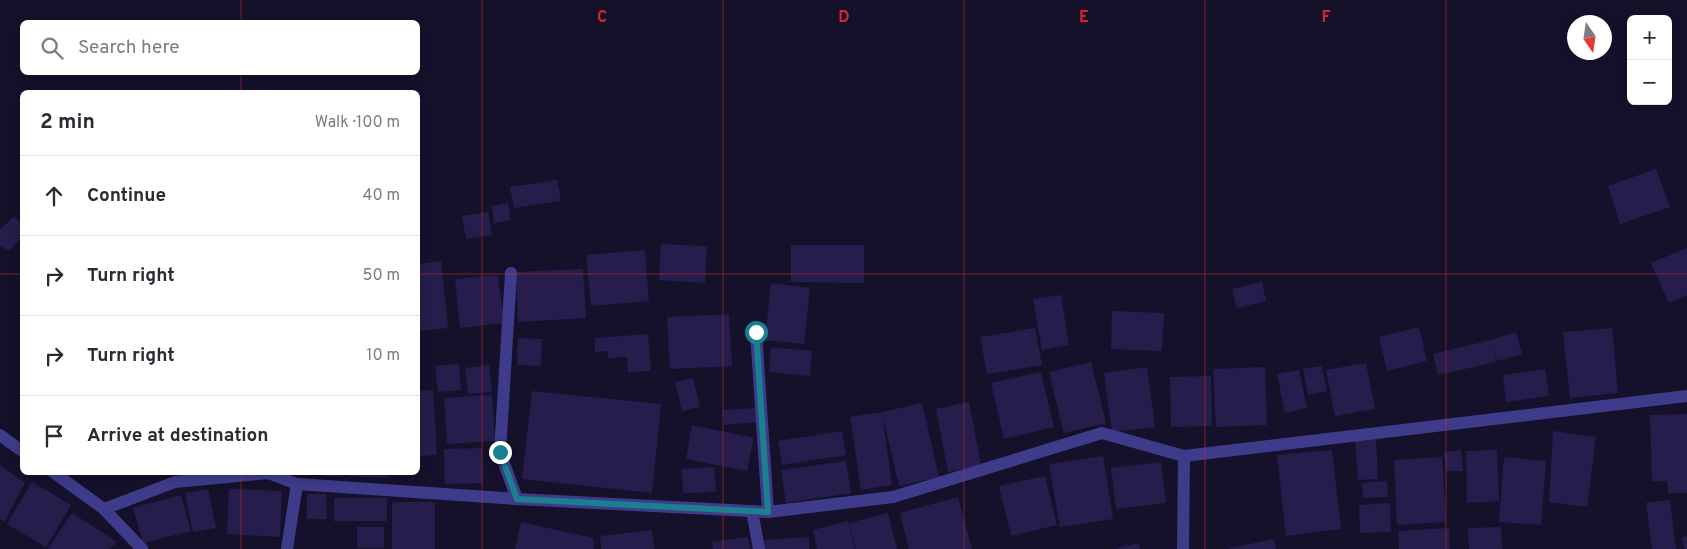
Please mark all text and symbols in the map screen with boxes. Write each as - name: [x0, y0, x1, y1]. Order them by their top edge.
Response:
- text: C: [597, 8, 607, 28]
- text: D: [838, 8, 850, 28]
- text: E: [1079, 8, 1089, 28]
- text: F: [1321, 8, 1331, 28]
- north arrow: [1567, 15, 1612, 60]
- map controls: [1627, 15, 1672, 105]
- button: +: [1627, 15, 1672, 60]
- search box: [20, 20, 420, 75]
- icon: search: [38, 34, 66, 62]
- text: Search here: [78, 36, 180, 60]
- button: −: [1627, 60, 1672, 105]
- text: 2 min: [40, 109, 95, 136]
- text: Walk · 100 m: [315, 113, 400, 133]
- icon: ahead: [40, 182, 68, 210]
- text: Continue: [87, 184, 166, 208]
- text: 40 m: [362, 186, 400, 206]
- icon: right: [40, 262, 68, 290]
- text: Turn right: [87, 264, 175, 288]
- text: 50 m: [363, 266, 400, 286]
- route start: [745, 321, 768, 344]
- icon: right: [40, 342, 68, 370]
- text: Turn right: [87, 344, 175, 368]
- text: 10 m: [366, 346, 400, 366]
- icon: arrive: [40, 422, 68, 450]
- text: Arrive at destination: [87, 424, 268, 448]
- route end: [489, 441, 512, 464]

